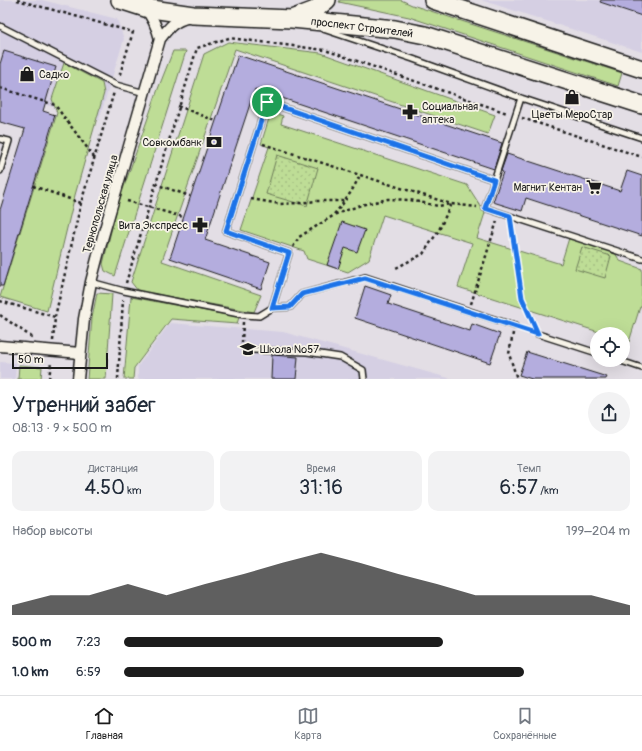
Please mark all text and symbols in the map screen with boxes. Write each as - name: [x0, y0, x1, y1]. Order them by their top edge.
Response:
- street label: проспект Строителей: [310, 15, 414, 40]
- shop icon: Садко: [18, 65, 36, 83]
- place label: Садко: [39, 68, 69, 81]
- pin: [250, 85, 284, 119]
- shop icon: Цветы МероСтар: [563, 88, 581, 106]
- icon: arrive: [256, 91, 278, 113]
- place label: Социальная аптека: [422, 100, 478, 126]
- pharmacy icon: Социальная аптека: [401, 103, 419, 121]
- place label: Цветы МероСтар: [532, 108, 612, 121]
- bank icon: Совкомбанк: [205, 133, 223, 151]
- place label: Совкомбанк: [142, 136, 202, 149]
- street label: Тернопольская улица: [80, 153, 121, 255]
- supermarket icon: Магнит Кентан: [585, 178, 603, 196]
- place label: Магнит Кентан: [514, 181, 582, 194]
- pharmacy icon: Вита Экспресс: [191, 216, 209, 234]
- place label: Вита Экспресс: [119, 219, 188, 232]
- map controls: [590, 327, 630, 367]
- button: locate: [590, 327, 630, 367]
- school or university icon: Школа №57: [239, 340, 257, 358]
- place label: Школа №57: [260, 343, 319, 356]
- scale bar: [12, 351, 108, 370]
- text: 50 m: [18, 353, 44, 366]
- text: Утренний забег: [12, 391, 156, 419]
- button: share: [588, 392, 630, 434]
- text: 08:13 · 9 × 500 m: [12, 420, 112, 436]
- text: Дистанция: [88, 462, 138, 475]
- text: Время: [306, 462, 336, 475]
- text: Темп: [517, 462, 541, 475]
- text: 4.50: [84, 475, 125, 500]
- text: 31:16: [299, 475, 343, 500]
- text: 6:57: [499, 475, 538, 500]
- text: km: [125, 484, 142, 497]
- text: /km: [538, 484, 559, 497]
- text: Набор высоты: [12, 523, 93, 539]
- text: 199–204 m: [566, 523, 630, 539]
- text: 500 m: [12, 634, 51, 650]
- text: 7:23: [76, 634, 100, 650]
- text: 1.0 km: [12, 664, 49, 680]
- text: 6:59: [76, 664, 101, 680]
- tab: Главная: [86, 705, 123, 742]
- tab: Карта: [294, 705, 322, 742]
- tab: Сохранённые: [493, 705, 556, 742]

